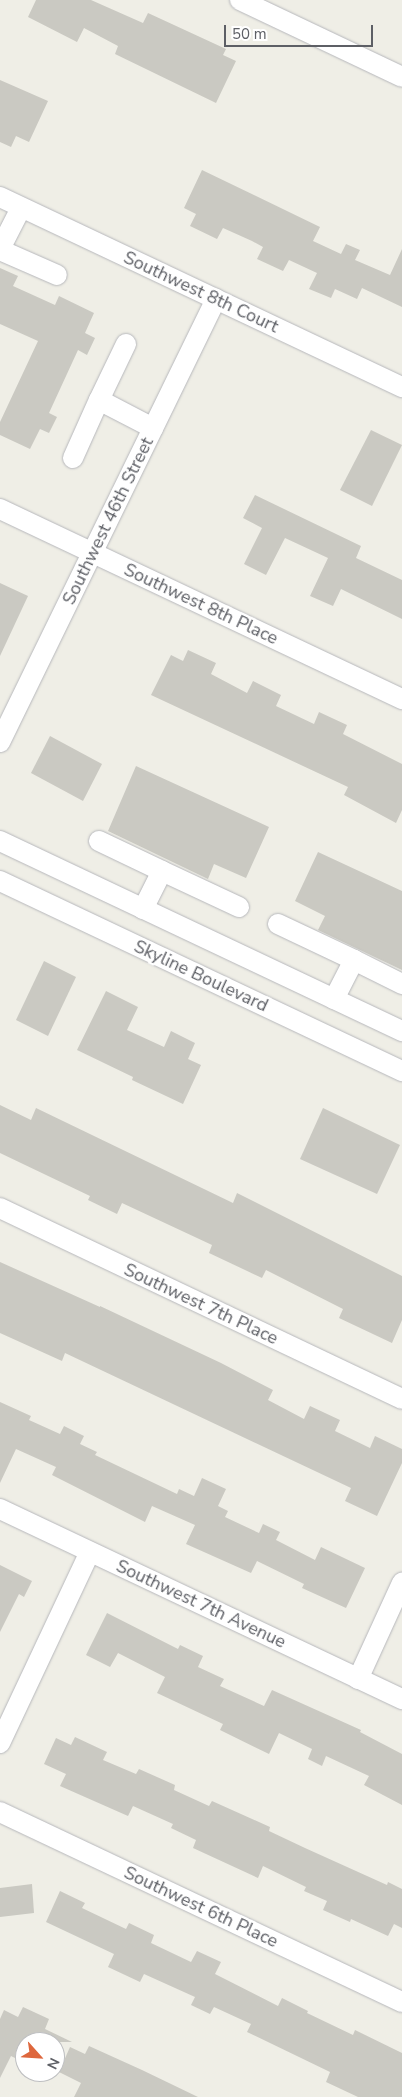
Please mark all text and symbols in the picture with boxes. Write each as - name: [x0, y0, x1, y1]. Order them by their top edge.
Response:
- scale bar: [227, 15, 376, 47]
- text: 50 m: [232, 24, 267, 44]
- street label: Southwest 8th Court: [120, 247, 282, 337]
- street label: Southwest 46th Street: [58, 434, 158, 608]
- street label: Southwest 8th Place: [120, 559, 282, 649]
- street label: Skyline Boulevard: [131, 935, 271, 1017]
- street label: Southwest 7th Place: [120, 1259, 282, 1349]
- street label: Southwest 7th Avenue: [113, 1555, 289, 1653]
- street label: Southwest 6th Place: [120, 1862, 282, 1952]
- north arrow: [15, 2032, 65, 2082]
- text: N: [42, 2054, 64, 2072]

